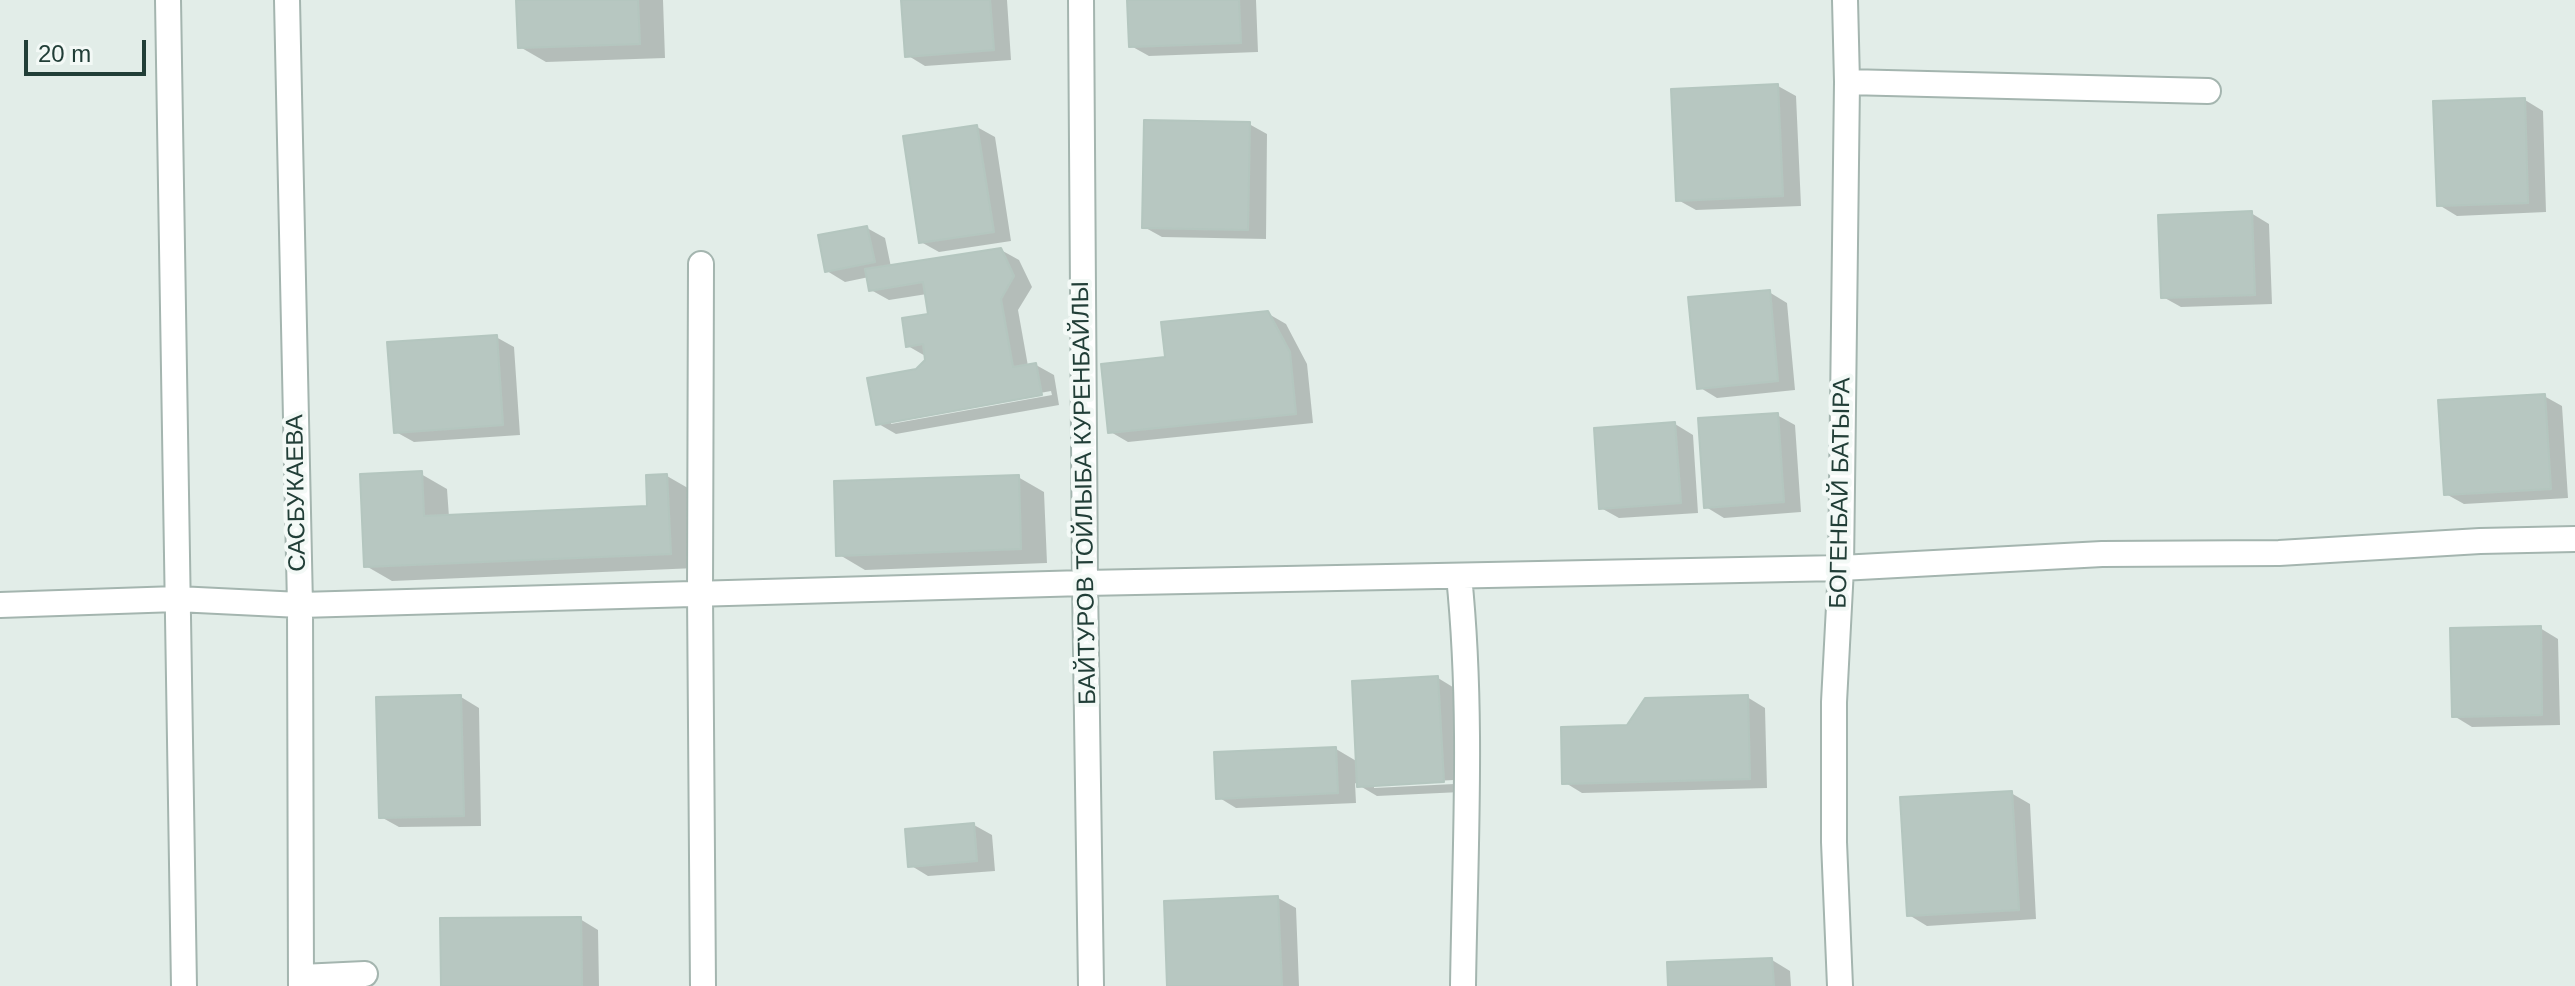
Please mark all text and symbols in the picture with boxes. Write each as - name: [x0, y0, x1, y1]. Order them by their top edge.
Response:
- scale bar: [28, 24, 150, 74]
- text: 20 m: [38, 40, 91, 67]
- street label: БАЙТУРОВ ТОЙЛЫБА КУРЕНБАЙЛЫ: [1067, 281, 1103, 705]
- street label: БОГЕНБАЙ БАТЫРА: [1825, 377, 1857, 609]
- street label: САСБУКАЕВА: [281, 414, 313, 572]

